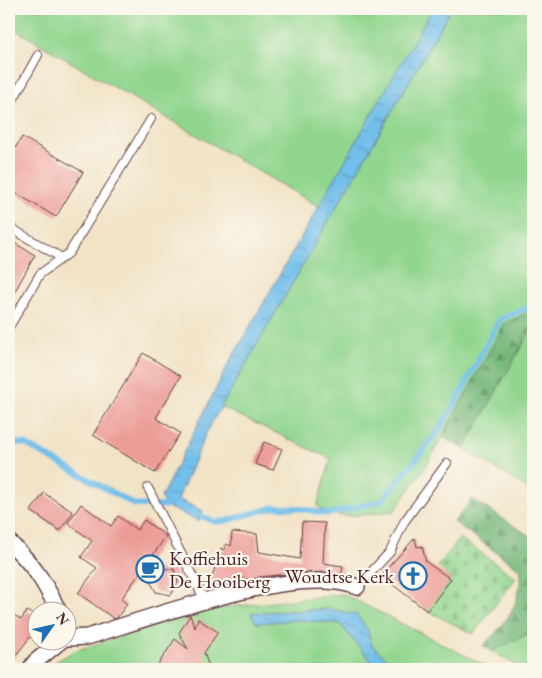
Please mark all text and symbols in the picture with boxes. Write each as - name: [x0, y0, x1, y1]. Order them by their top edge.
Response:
- place label: Koffiehuis De Hooiberg: [169, 545, 271, 594]
- cafe icon: Koffiehuis De Hooiberg: [135, 554, 165, 584]
- church icon: Woudtse Kerk: [398, 561, 428, 591]
- place label: Woudtse Kerk: [285, 563, 395, 589]
- north arrow: [28, 600, 78, 650]
- text: N: [52, 609, 74, 629]

